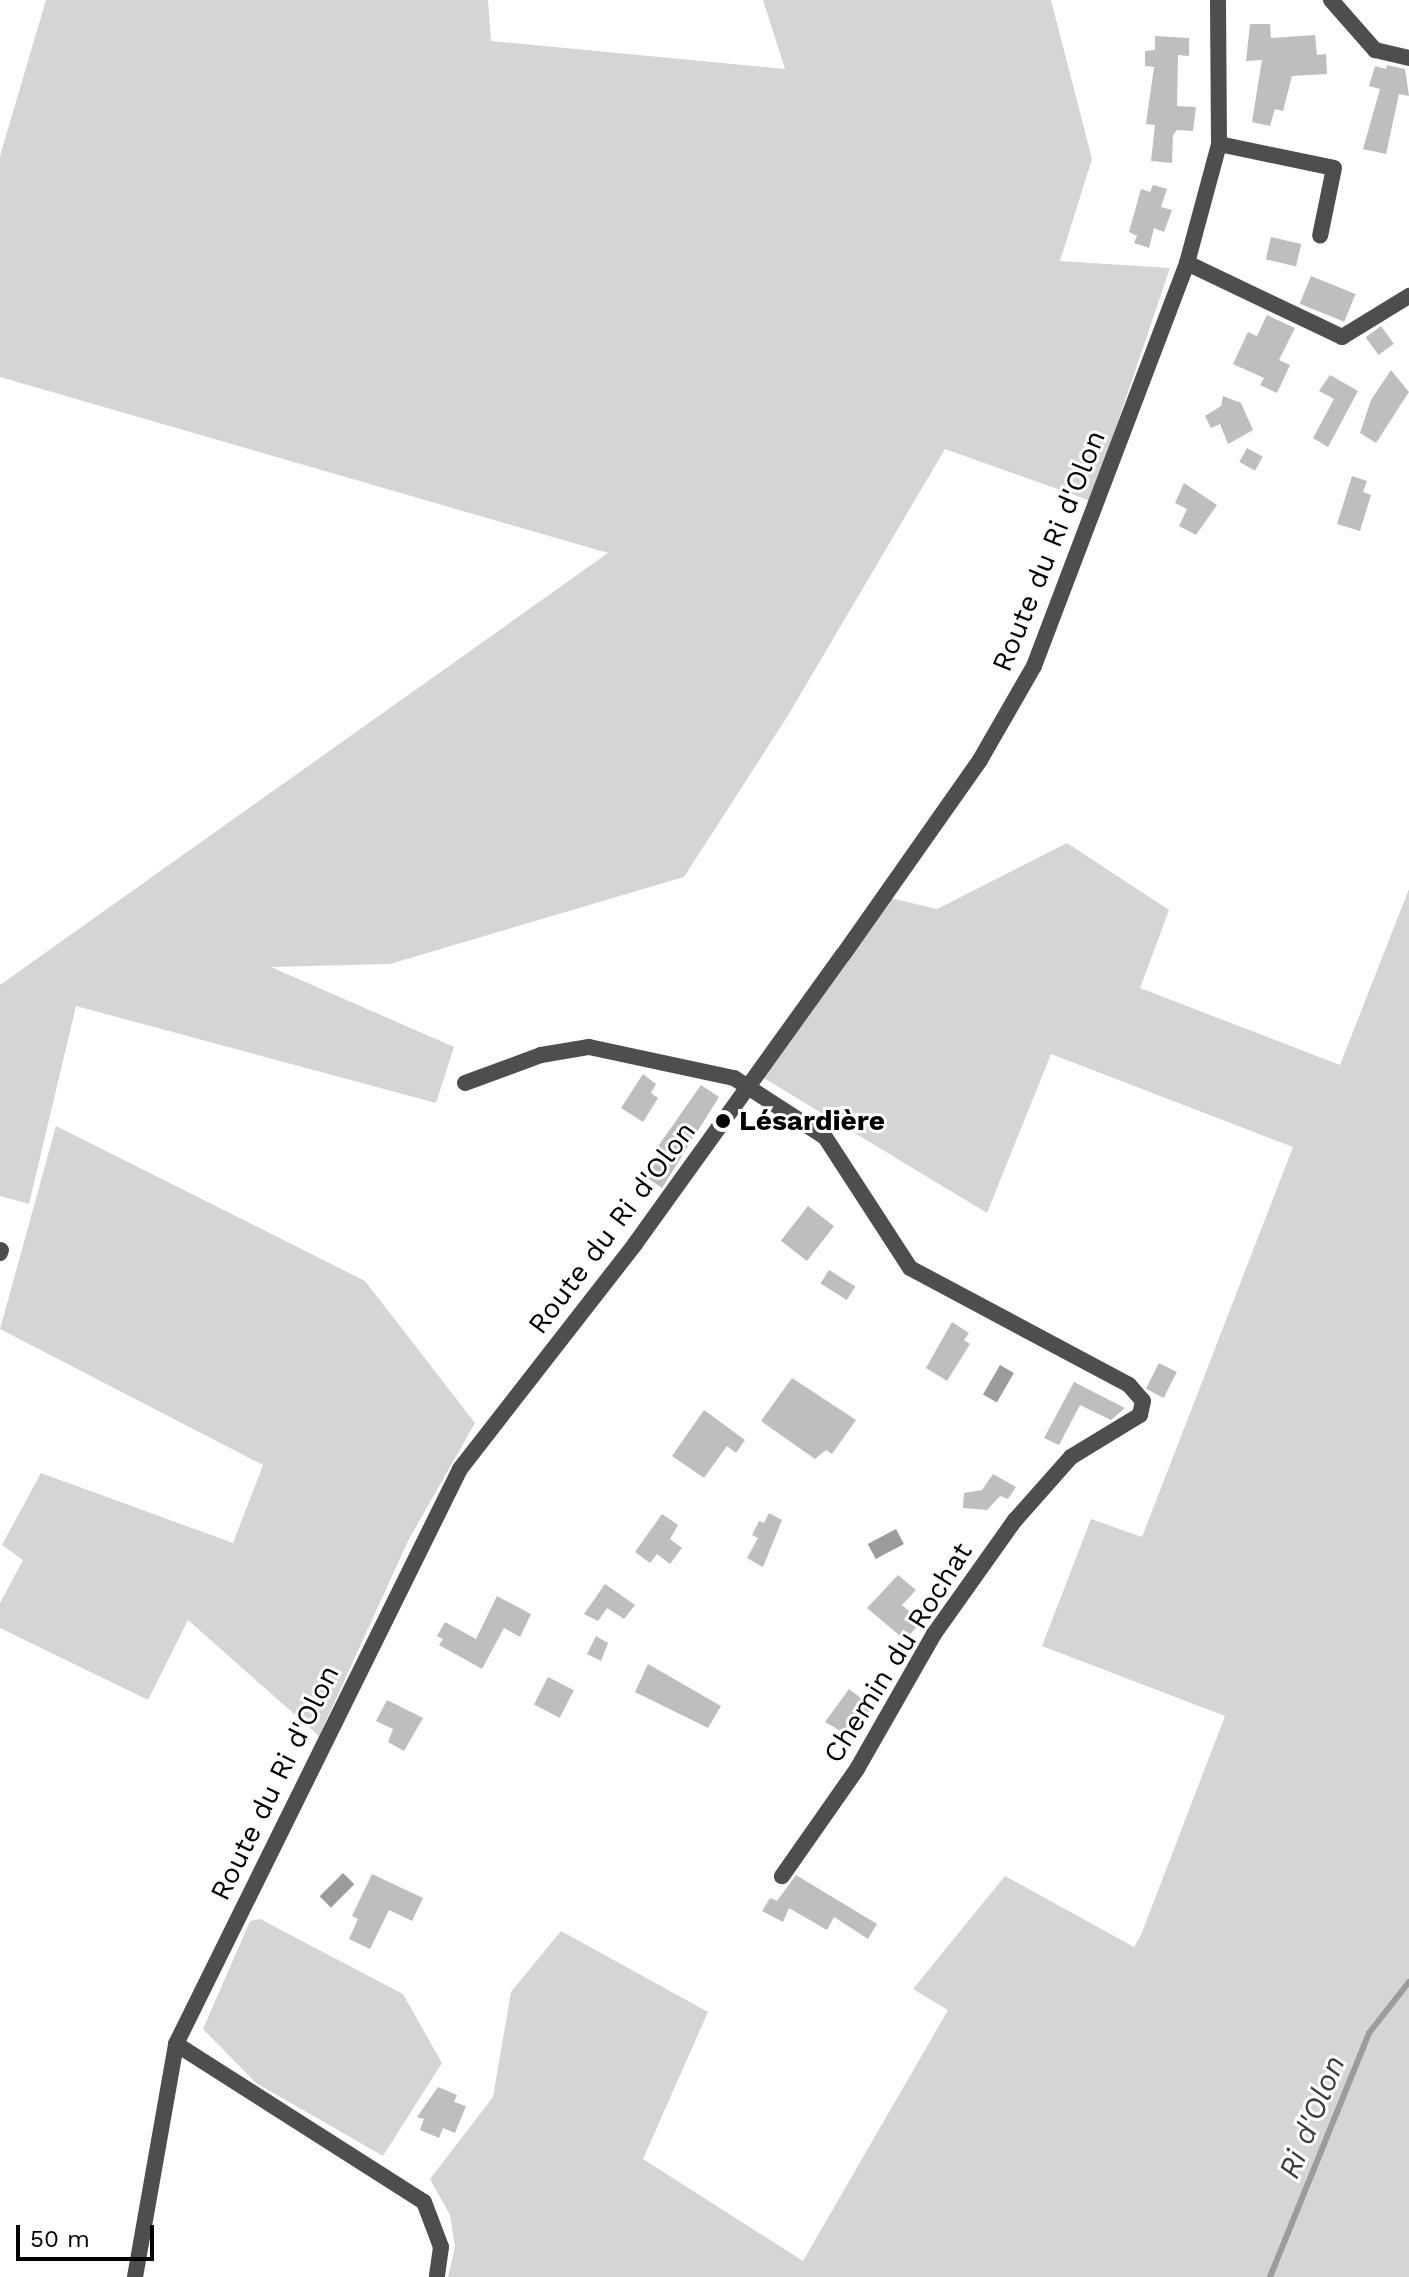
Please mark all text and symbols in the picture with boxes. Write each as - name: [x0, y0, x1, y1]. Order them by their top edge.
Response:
- street label: Route du Ri d'Olon: [985, 425, 1113, 677]
- place label: Lésardière: [739, 1104, 885, 1138]
- marker: Lésardière: [714, 1112, 732, 1130]
- street label: Route du Ri d'Olon: [521, 1115, 703, 1341]
- street label: Chemin du Rochat: [817, 1537, 979, 1769]
- street label: Route du Ri d'Olon: [204, 1660, 346, 1906]
- water label: Ri d'Olon: [1271, 2050, 1353, 2184]
- scale bar: [20, 2209, 158, 2259]
- text: 50 m: [30, 2225, 90, 2253]

